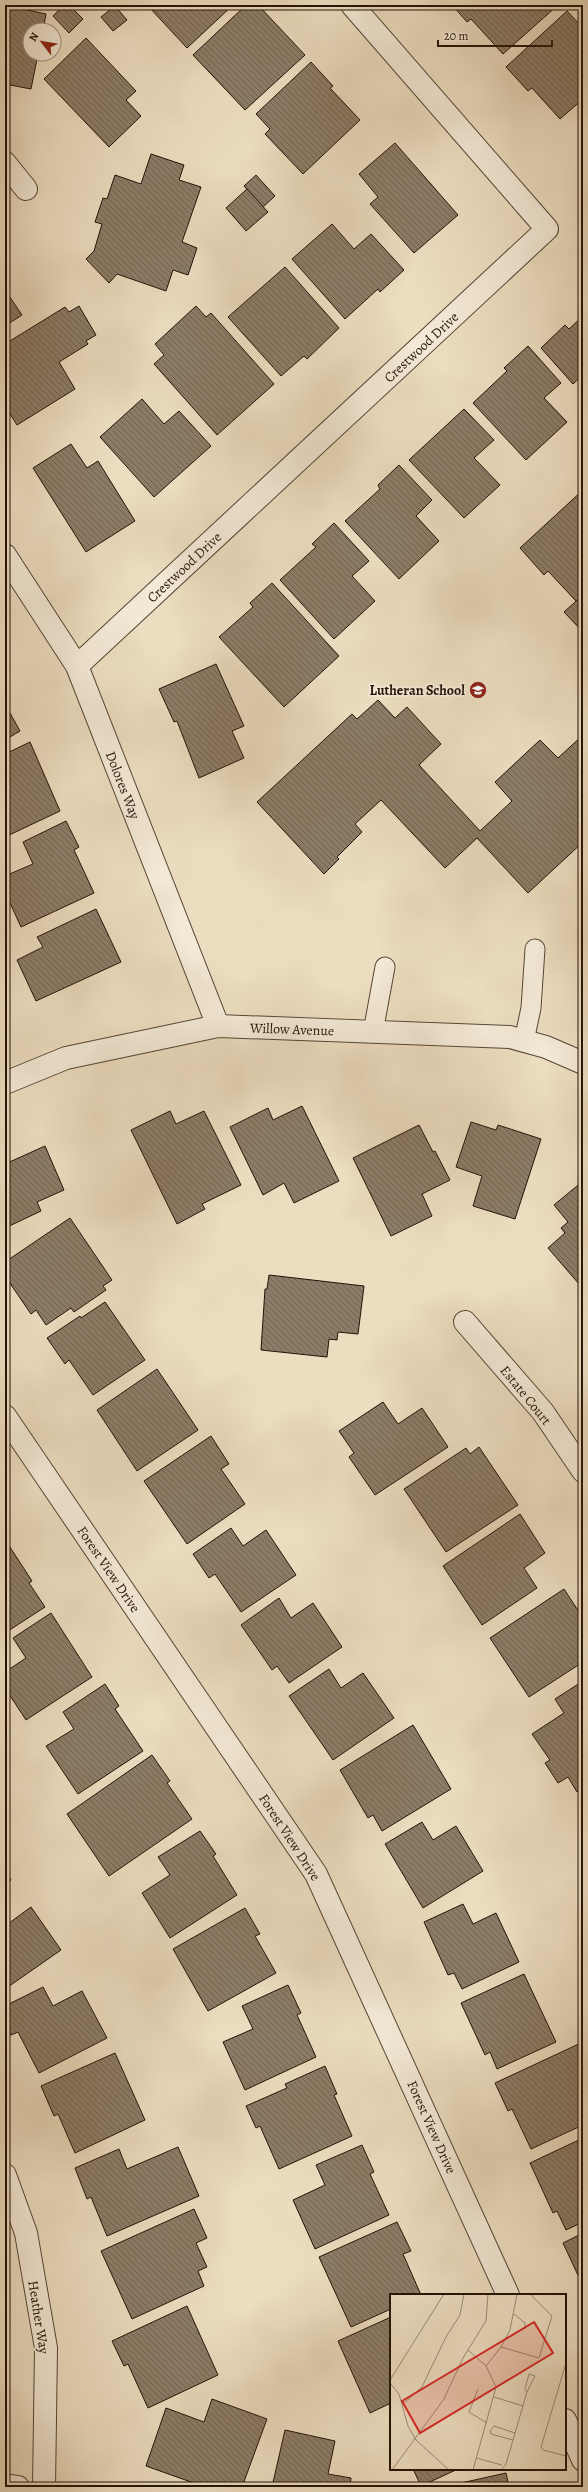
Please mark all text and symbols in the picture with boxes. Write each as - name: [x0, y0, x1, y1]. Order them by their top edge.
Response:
- north arrow: [22, 22, 62, 62]
- scale bar: [438, 22, 552, 48]
- text: 20 m: [444, 28, 468, 44]
- text: N: [25, 30, 42, 44]
- street label: Crestwood Drive: [380, 308, 463, 387]
- street label: Crestwood Drive: [143, 528, 226, 607]
- school or university icon: Lutheran School: [468, 680, 488, 700]
- place label: Lutheran School: [370, 681, 465, 700]
- street label: Dolores Way: [101, 748, 144, 823]
- street label: Willow Avenue: [248, 1018, 334, 1040]
- street label: Estate Court: [496, 1361, 556, 1429]
- street label: Forest View Drive: [73, 1522, 145, 1616]
- street label: Forest View Drive: [254, 1790, 325, 1885]
- street label: Forest View Drive: [402, 2078, 461, 2177]
- street label: Heather Way: [23, 2279, 54, 2356]
- inset map: [390, 2294, 566, 2470]

